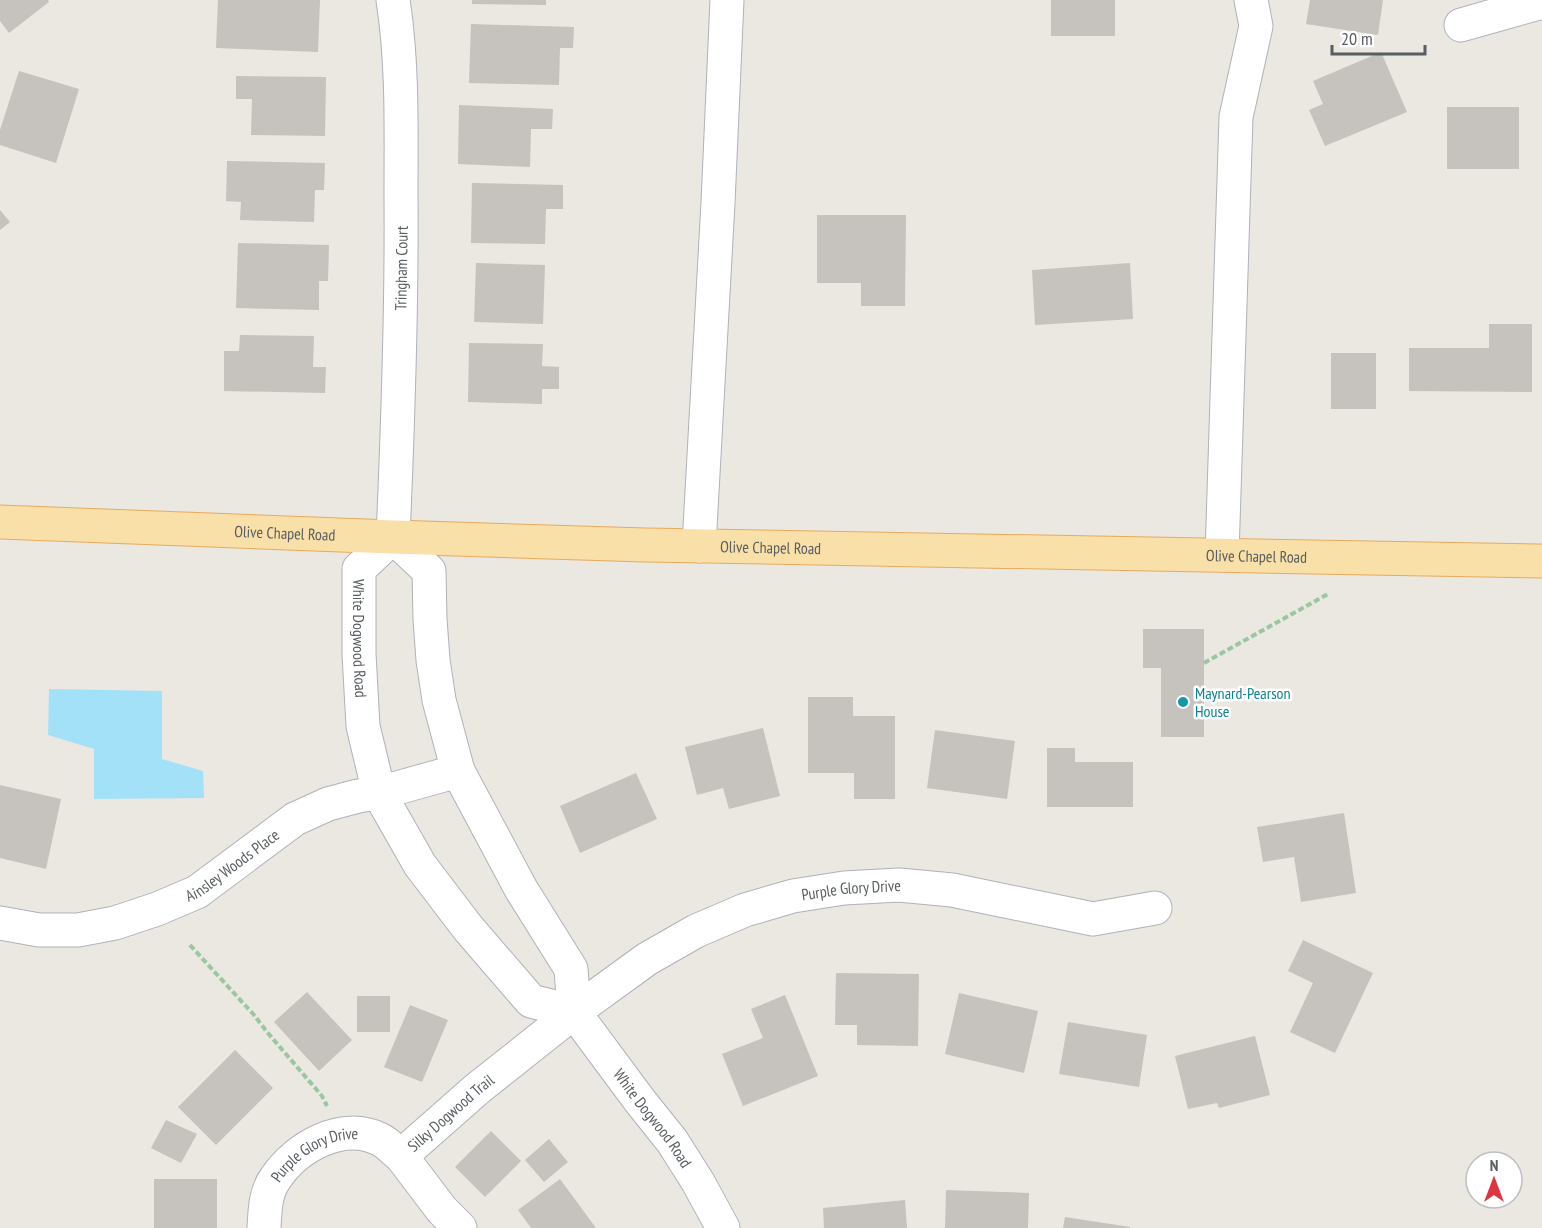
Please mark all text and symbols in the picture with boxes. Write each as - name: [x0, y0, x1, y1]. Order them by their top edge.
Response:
- scale bar: [1332, 18, 1425, 56]
- text: 20 m: [1341, 27, 1373, 50]
- street label: Tringham Court: [390, 225, 412, 311]
- street label: Olive Chapel Road: [234, 521, 336, 545]
- street label: Olive Chapel Road: [720, 536, 821, 558]
- street label: Olive Chapel Road: [1206, 545, 1307, 567]
- street label: White Dogwood Road: [349, 579, 371, 698]
- place label: Maynard-Pearson House: [1195, 683, 1291, 721]
- marker: Maynard-Pearson House: [1176, 695, 1190, 709]
- street label: Ainsley Woods Place: [182, 824, 283, 906]
- street label: Purple Glory Drive: [800, 875, 901, 905]
- street label: White Dogwood Road: [609, 1065, 696, 1171]
- street label: Silky Dogwood Trail: [403, 1069, 498, 1156]
- street label: Purple Glory Drive: [266, 1123, 358, 1185]
- north arrow: [1464, 1150, 1524, 1210]
- text: N: [1490, 1155, 1498, 1175]

